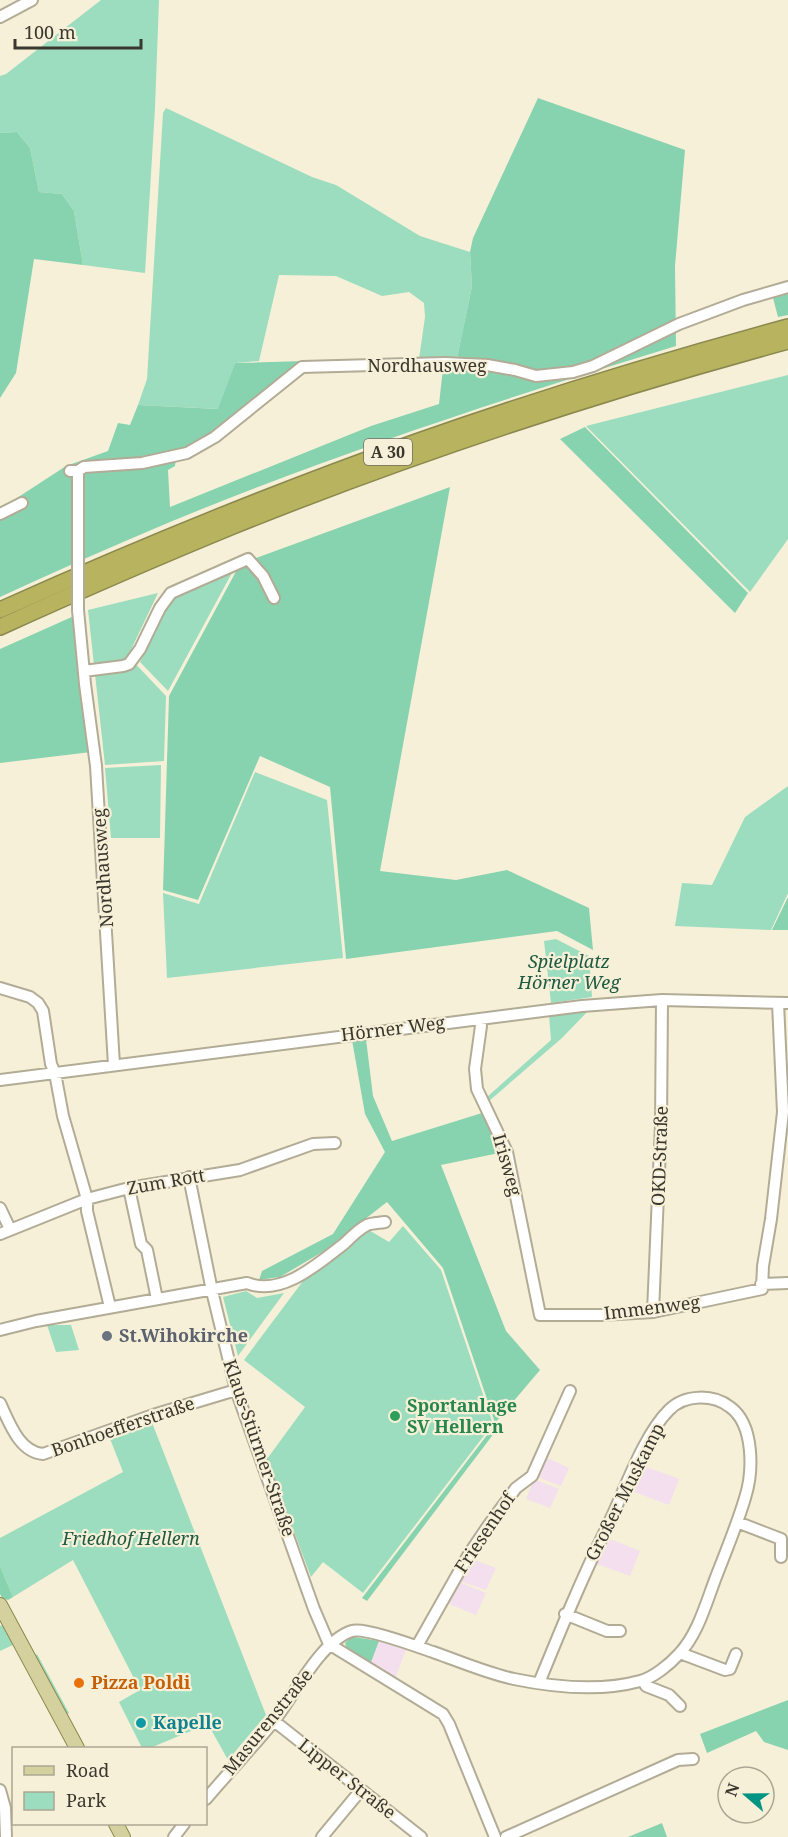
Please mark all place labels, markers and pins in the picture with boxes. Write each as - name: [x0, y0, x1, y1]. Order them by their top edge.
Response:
- place label: St.Wihokirche: [119, 1323, 248, 1347]
- marker: St.Wihokirche: [100, 1329, 114, 1343]
- place label: Sportanlage SV Hellern: [407, 1393, 517, 1438]
- marker: Sportanlage SV Hellern: [388, 1409, 402, 1423]
- place label: Pizza Poldi: [91, 1670, 191, 1694]
- marker: Pizza Poldi: [72, 1676, 86, 1690]
- place label: Kapelle: [153, 1710, 222, 1734]
- marker: Kapelle: [134, 1716, 148, 1730]

